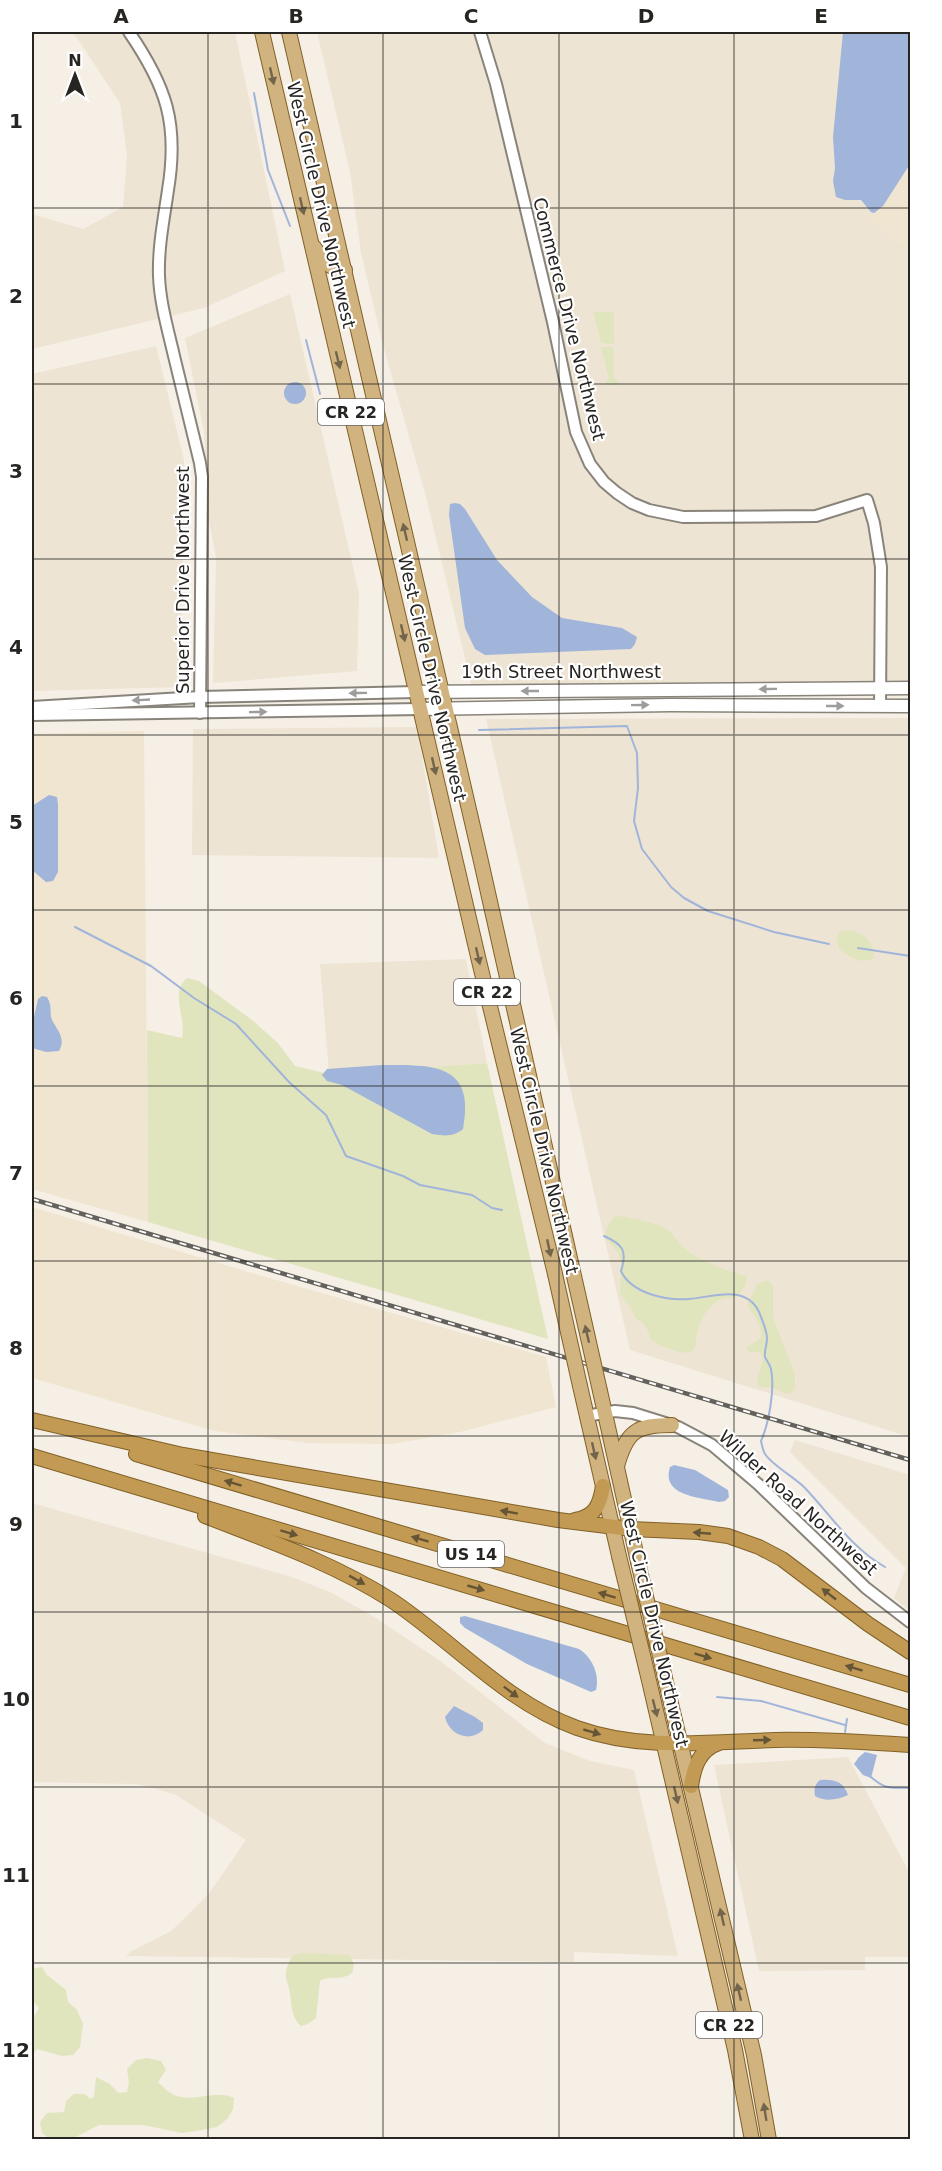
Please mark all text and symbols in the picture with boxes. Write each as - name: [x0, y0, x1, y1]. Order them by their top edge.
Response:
- text: A: [113, 4, 129, 28]
- text: B: [288, 4, 304, 28]
- text: C: [464, 4, 478, 28]
- text: D: [638, 4, 654, 28]
- text: E: [814, 4, 828, 28]
- north arrow: [45, 45, 105, 105]
- text: N: [68, 51, 82, 70]
- one-way arrow: [268, 66, 277, 85]
- street label: West Circle Drive Northwest: [283, 79, 360, 330]
- text: 1: [9, 109, 23, 133]
- street label: Commerce Drive Northwest: [529, 195, 610, 443]
- one-way arrow: [298, 197, 308, 215]
- text: 2: [9, 284, 23, 308]
- one-way arrow: [334, 350, 344, 369]
- road number: CR 22: [318, 399, 384, 425]
- text: 3: [9, 459, 23, 483]
- street label: Superior Drive Northwest: [172, 466, 193, 694]
- one-way arrow: [400, 522, 409, 541]
- street label: West Circle Drive Northwest: [394, 552, 471, 803]
- one-way arrow: [398, 624, 408, 642]
- text: 4: [9, 635, 23, 659]
- street label: 19th Street Northwest: [461, 661, 661, 682]
- one-way arrow: [759, 684, 778, 693]
- one-way arrow: [520, 686, 539, 696]
- one-way arrow: [348, 688, 367, 698]
- one-way arrow: [132, 695, 151, 704]
- one-way arrow: [631, 700, 650, 710]
- one-way arrow: [826, 701, 845, 711]
- one-way arrow: [249, 707, 268, 717]
- one-way arrow: [429, 757, 439, 775]
- text: 5: [9, 810, 23, 834]
- one-way arrow: [474, 947, 484, 965]
- road number: CR 22: [454, 979, 520, 1005]
- text: 6: [9, 986, 23, 1010]
- street label: West Circle Drive Northwest: [506, 1025, 583, 1276]
- text: 7: [9, 1161, 23, 1185]
- one-way arrow: [545, 1238, 554, 1257]
- one-way arrow: [582, 1324, 591, 1343]
- text: 8: [9, 1336, 23, 1360]
- street label: Wilder Road Northwest: [715, 1426, 882, 1580]
- one-way arrow: [590, 1442, 600, 1460]
- one-way arrow: [224, 1478, 242, 1487]
- street label: West Circle Drive Northwest: [616, 1498, 693, 1749]
- one-way arrow: [499, 1507, 518, 1516]
- text: 9: [9, 1512, 23, 1536]
- one-way arrow: [693, 1528, 712, 1538]
- one-way arrow: [280, 1529, 298, 1538]
- one-way arrow: [411, 1534, 429, 1543]
- road number: US 14: [438, 1541, 504, 1567]
- one-way arrow: [348, 1575, 365, 1585]
- one-way arrow: [467, 1584, 485, 1593]
- one-way arrow: [821, 1587, 837, 1600]
- one-way arrow: [598, 1590, 616, 1599]
- one-way arrow: [694, 1652, 712, 1661]
- one-way arrow: [845, 1663, 863, 1672]
- one-way arrow: [502, 1686, 518, 1698]
- text: 10: [2, 1687, 30, 1711]
- one-way arrow: [651, 1699, 661, 1717]
- one-way arrow: [583, 1728, 601, 1737]
- one-way arrow: [752, 1736, 771, 1745]
- one-way arrow: [672, 1786, 681, 1805]
- text: 11: [2, 1863, 30, 1887]
- one-way arrow: [717, 1907, 726, 1926]
- one-way arrow: [734, 1983, 744, 2002]
- road number: CR 22: [696, 2012, 762, 2038]
- text: 12: [2, 2038, 30, 2062]
- one-way arrow: [761, 2103, 770, 2122]

